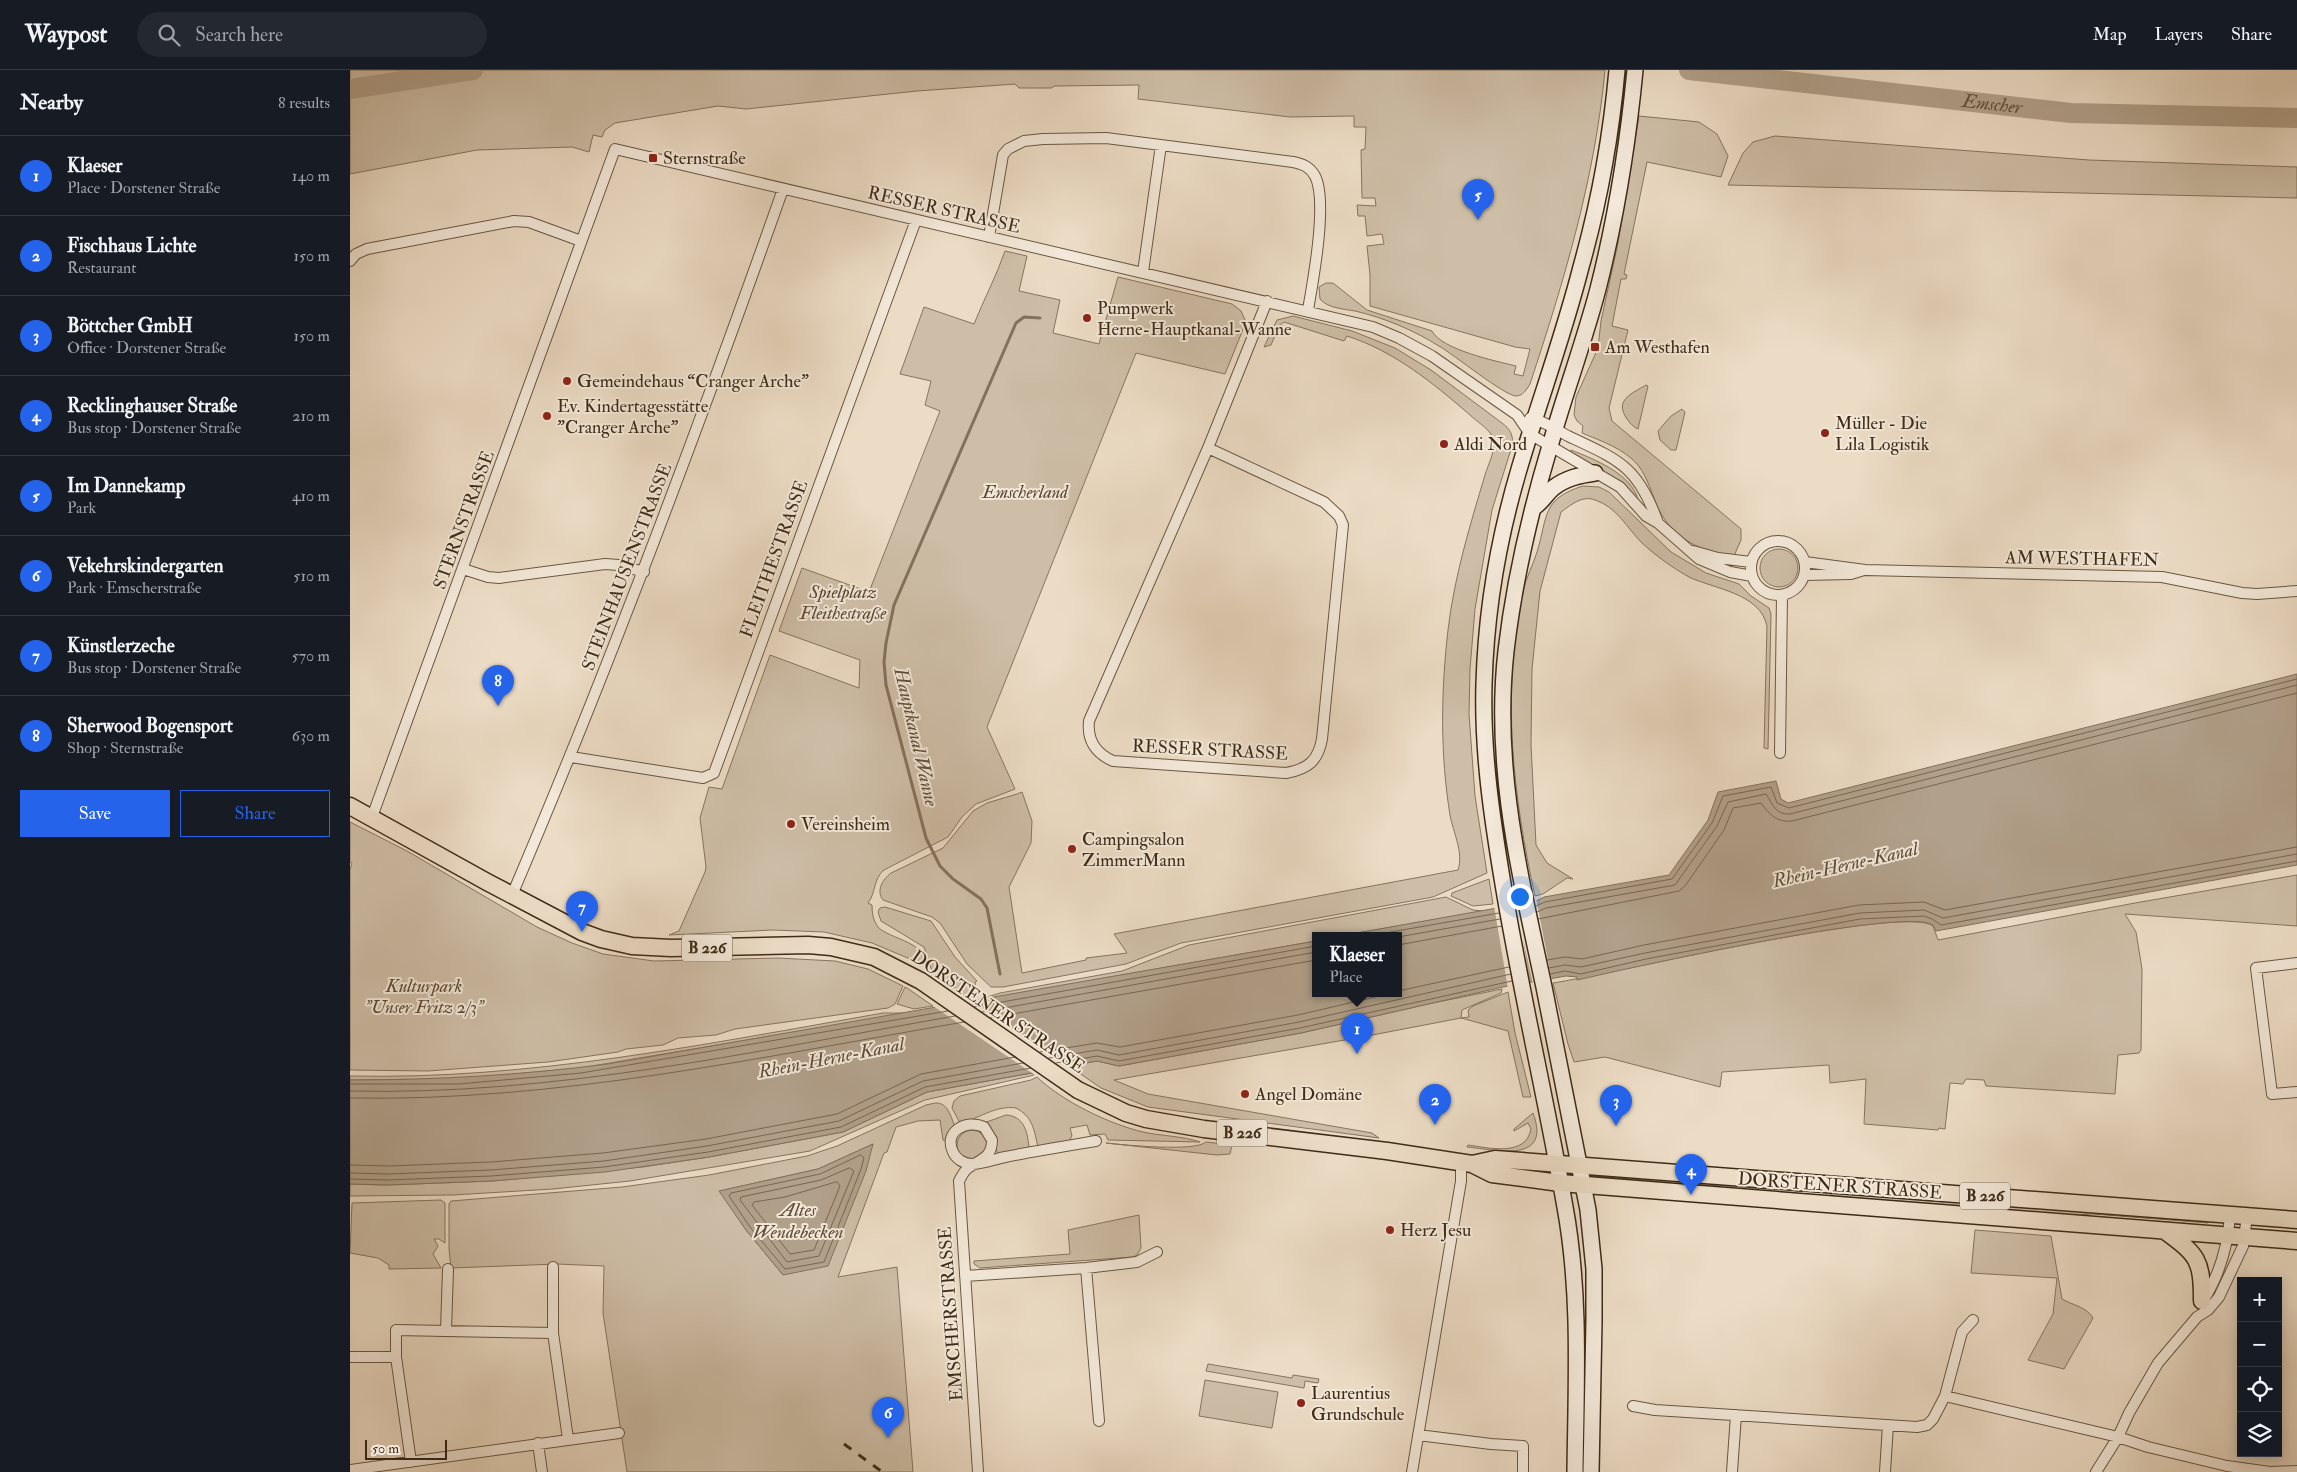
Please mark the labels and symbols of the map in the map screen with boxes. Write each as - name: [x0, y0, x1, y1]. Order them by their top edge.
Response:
- water label: Emscher: [1959, 89, 2024, 120]
- place label: Sternstraße: [663, 147, 746, 170]
- marker: Sternstraße: [647, 152, 659, 164]
- pin: 5: [1462, 179, 1494, 220]
- street label: RESSER STRASSE: [865, 181, 1023, 239]
- place label: Pumpwerk Herne-Hauptkanal-Wanne: [1097, 297, 1292, 341]
- marker: Pumpwerk Herne-Hauptkanal-Wanne: [1081, 312, 1093, 324]
- place label: Am Westhafen: [1604, 336, 1710, 359]
- marker: Am Westhafen: [1589, 341, 1601, 353]
- place label: Gemeindehaus “Cranger Arche”: [577, 370, 809, 393]
- marker: Gemeindehaus “Cranger Arche”: [561, 375, 573, 387]
- place label: Ev. Kindertagesstätte "Cranger Arche": [557, 395, 709, 439]
- marker: Ev. Kindertagesstätte "Cranger Arche": [541, 410, 553, 422]
- place label: Müller - Die Lila Logistik: [1835, 412, 1930, 456]
- marker: Müller - Die Lila Logistik: [1819, 427, 1831, 439]
- place label: Aldi Nord: [1453, 433, 1527, 456]
- marker: Aldi Nord: [1438, 438, 1450, 450]
- street label: STERNSTRASSE: [428, 447, 500, 593]
- street label: STEINHAUSENSTRASSE: [577, 460, 677, 674]
- street label: FLEITHESTRASSE: [735, 477, 813, 641]
- park label: Emscherland: [981, 481, 1069, 504]
- street label: AM WESTHAFEN: [2004, 546, 2159, 572]
- park label: Spielplatz Fleithestraße: [799, 581, 887, 625]
- pin: 8: [482, 665, 514, 706]
- water label: Hauptkanal Wanne: [888, 665, 944, 809]
- street label: RESSER STRASSE: [1131, 734, 1289, 766]
- place label: Vereinsheim: [801, 813, 890, 836]
- marker: Vereinsheim: [785, 818, 797, 830]
- place label: Campingsalon ZimmerMann: [1082, 828, 1185, 872]
- water label: Rhein-Herne-Kanal: [1769, 836, 1921, 894]
- marker: Campingsalon ZimmerMann: [1066, 843, 1078, 855]
- your location: [1507, 884, 1533, 910]
- pin: 7: [566, 891, 598, 932]
- road number: B 226: [682, 934, 732, 961]
- street label: DORSTENER STRASSE: [907, 945, 1089, 1079]
- park label: Kulturpark "Unser Fritz 2/3": [365, 975, 485, 1019]
- pin: 1: [1341, 1013, 1373, 1054]
- water label: Rhein-Herne-Kanal: [755, 1032, 907, 1084]
- place label: Angel Domäne: [1254, 1083, 1362, 1106]
- pin: 2: [1419, 1084, 1451, 1125]
- pin: 3: [1600, 1085, 1632, 1126]
- marker: Angel Domäne: [1239, 1088, 1251, 1100]
- road number: B 226: [1217, 1120, 1267, 1146]
- pin: 4: [1675, 1154, 1707, 1195]
- street label: DORSTENER STRASSE: [1737, 1167, 1943, 1205]
- road number: B 226: [1960, 1182, 2010, 1210]
- water label: Altes Wendebecken: [753, 1198, 843, 1244]
- place label: Herz Jesu: [1400, 1219, 1471, 1242]
- marker: Herz Jesu: [1384, 1224, 1396, 1236]
- street label: EMSCHERSTRASSE: [933, 1226, 969, 1402]
- place label: Laurentius Grundschule: [1311, 1382, 1405, 1426]
- pin: 6: [872, 1397, 904, 1438]
- marker: Laurentius Grundschule: [1295, 1397, 1307, 1409]
- scale bar: [365, 1437, 448, 1460]

